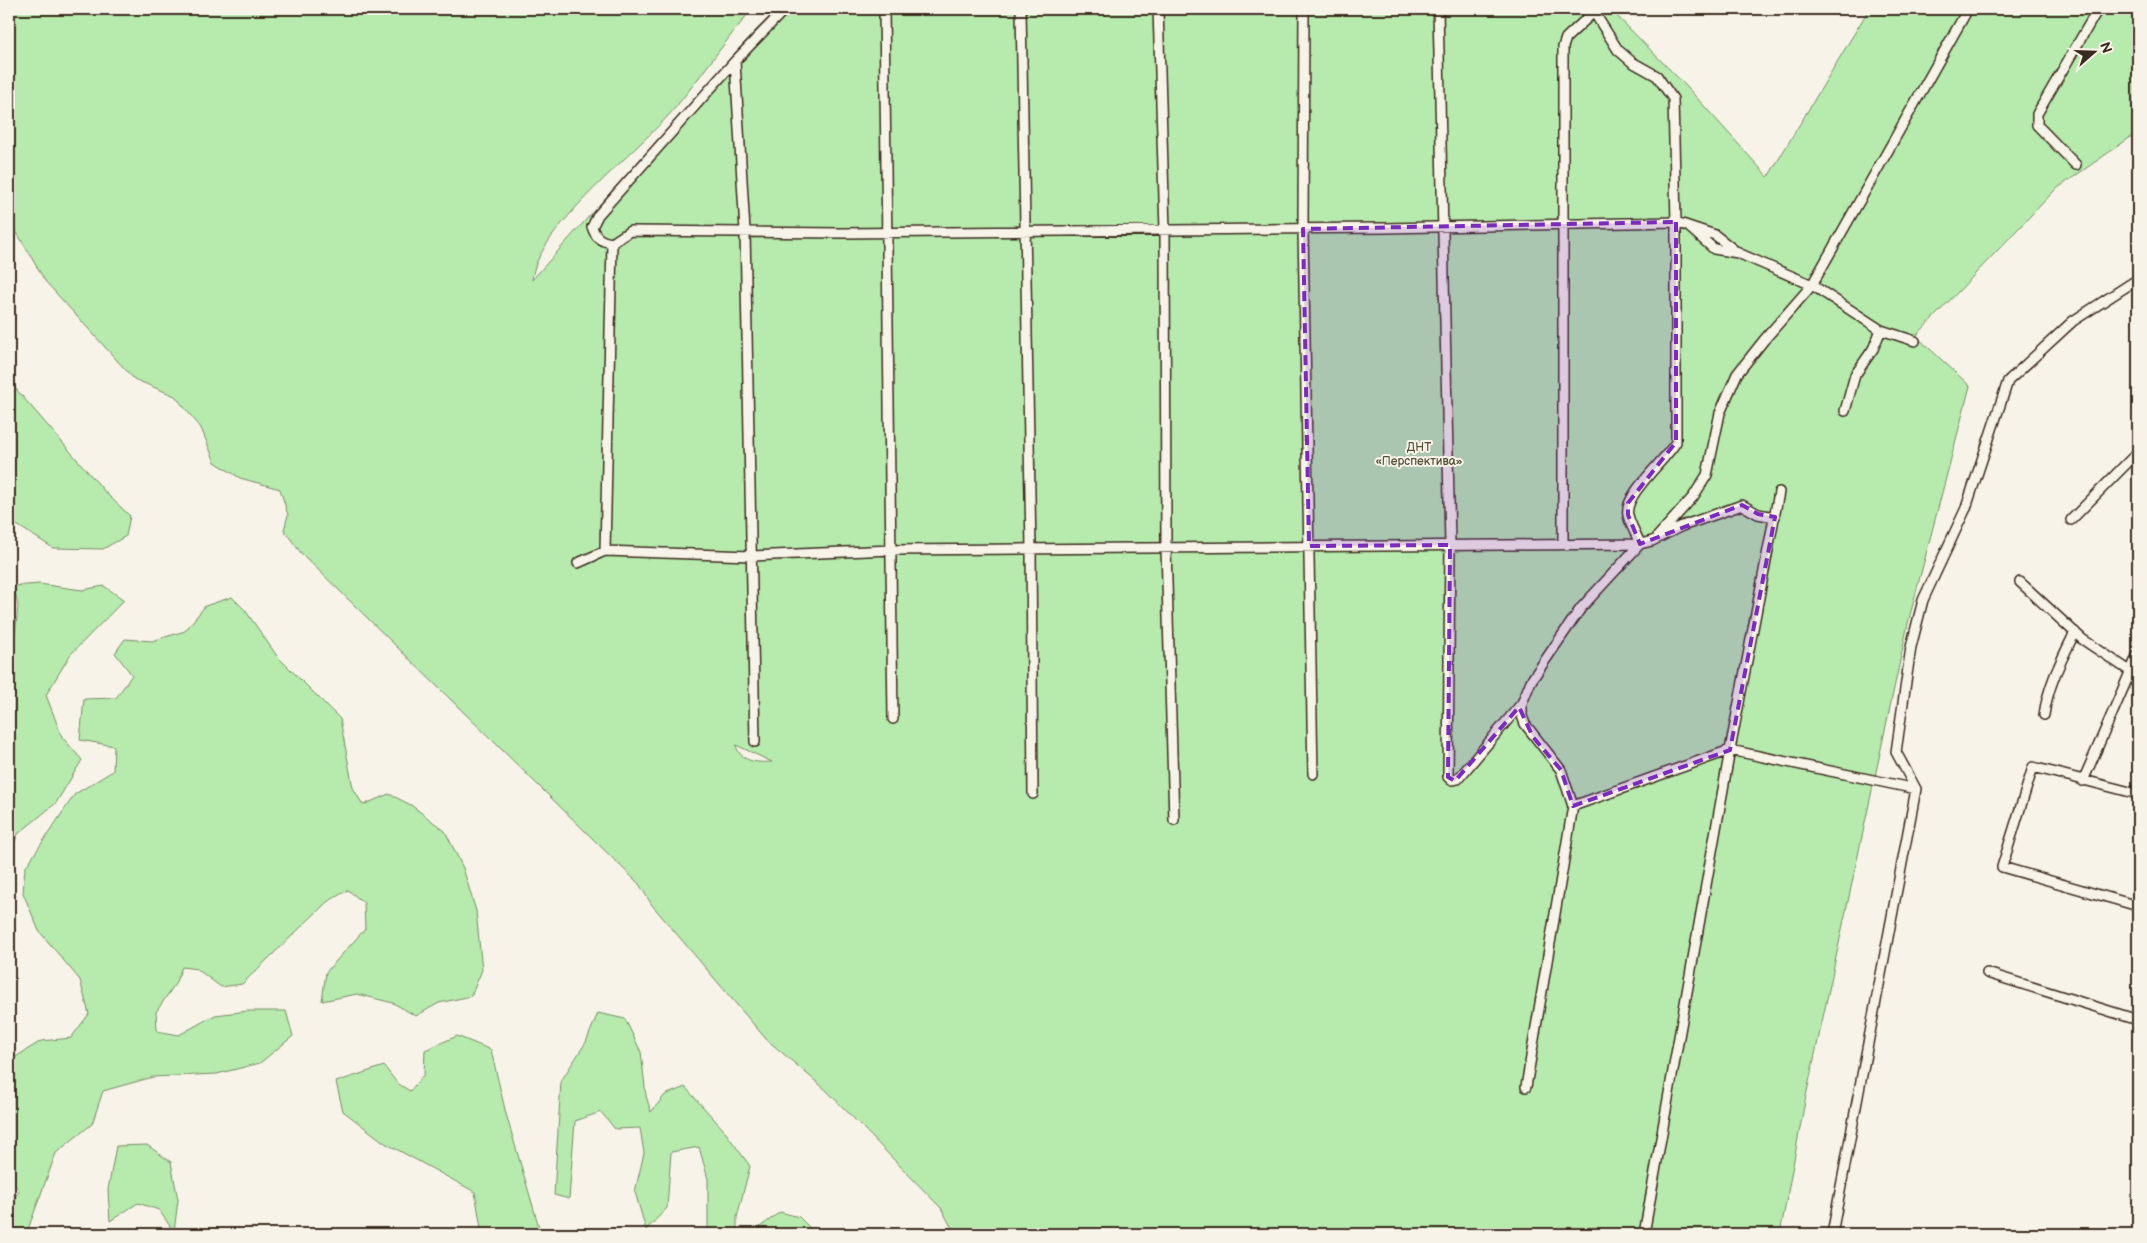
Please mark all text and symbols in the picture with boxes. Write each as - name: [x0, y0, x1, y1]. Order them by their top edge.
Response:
- north arrow: [2070, 28, 2120, 78]
- text: N: [2096, 40, 2116, 56]
- park label: ДНТ «Перспектива»: [1375, 440, 1463, 469]

